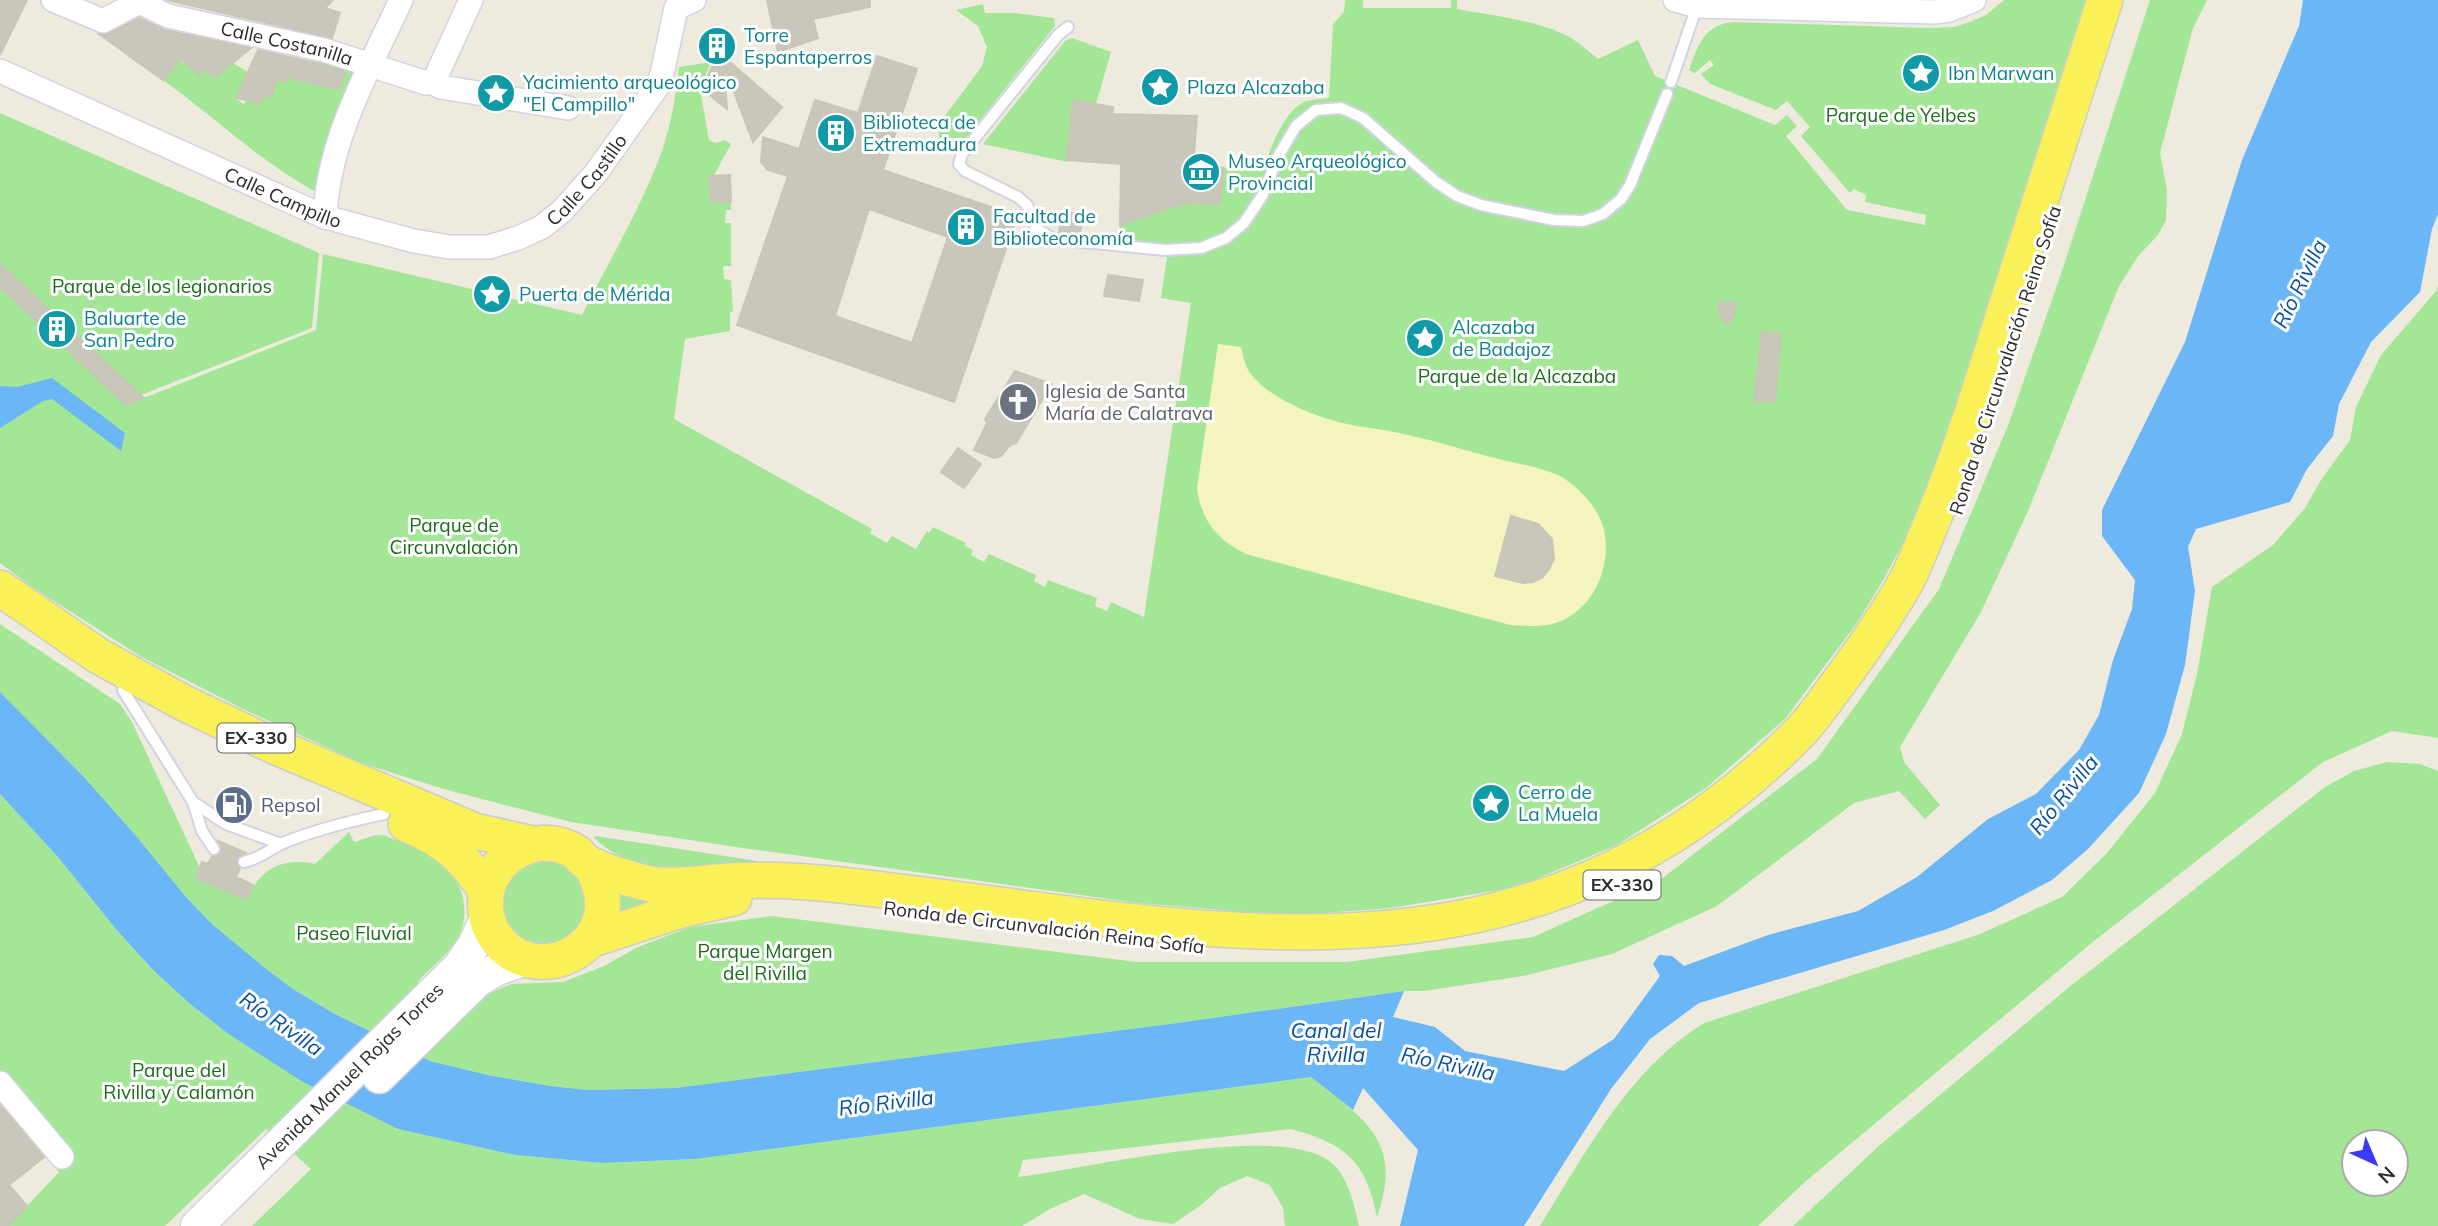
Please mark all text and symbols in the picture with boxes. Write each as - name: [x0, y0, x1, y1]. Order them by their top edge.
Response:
- street label: Calle Costanilla: [218, 16, 356, 71]
- place label: Torre Espantaperros: [744, 23, 872, 69]
- building icon: Torre Espantaperros: [696, 25, 738, 67]
- place icon: Ibn Marwan: [1900, 52, 1942, 94]
- place label: Ibn Marwan: [1948, 61, 2054, 85]
- place icon: Plaza Alcazaba: [1139, 66, 1181, 108]
- place label: Yacimiento arqueológico "El Campillo": [522, 70, 737, 116]
- place icon: Yacimiento arqueológico "El Campillo": [475, 72, 517, 114]
- place label: Plaza Alcazaba: [1187, 75, 1325, 99]
- park label: Parque de Yelbes: [1826, 103, 1976, 127]
- place label: Biblioteca de Extremadura: [863, 110, 977, 156]
- building icon: Biblioteca de Extremadura: [815, 112, 857, 154]
- street label: Calle Castillo: [541, 129, 632, 231]
- place label: Museo Arqueológico Provincial: [1228, 149, 1407, 195]
- museum icon: Museo Arqueológico Provincial: [1180, 151, 1222, 193]
- street label: Calle Campillo: [221, 161, 344, 233]
- street label: Ronda de Circunvalación Reina Sofía: [1944, 203, 2066, 517]
- place label: Facultad de Biblioteconomía: [993, 204, 1133, 250]
- building icon: Facultad de Biblioteconomía: [945, 206, 987, 248]
- water label: Río Rivilla: [2267, 235, 2332, 332]
- place icon: Puerta de Mérida: [471, 273, 513, 315]
- park label: Parque de los legionarios: [52, 274, 272, 298]
- place label: Puerta de Mérida: [519, 282, 671, 306]
- place label: Baluarte de San Pedro: [84, 306, 186, 352]
- building icon: Baluarte de San Pedro: [36, 308, 78, 350]
- place label: Alcazaba de Badajoz: [1452, 315, 1551, 361]
- place icon: Alcazaba de Badajoz: [1404, 317, 1446, 359]
- park label: Parque de la Alcazaba: [1418, 364, 1616, 388]
- place label: Iglesia de Santa María de Calatrava: [1045, 379, 1213, 425]
- church icon: Iglesia de Santa María de Calatrava: [997, 381, 1039, 423]
- park label: Parque de Circunvalación: [390, 513, 518, 559]
- road number: EX-330: [218, 724, 294, 752]
- water label: Río Rivilla: [2023, 749, 2103, 840]
- place label: Cerro de La Muela: [1518, 780, 1598, 826]
- place icon: Cerro de La Muela: [1470, 782, 1512, 824]
- fuel station icon: Repsol: [213, 784, 255, 826]
- place label: Repsol: [261, 793, 320, 817]
- road number: EX-330: [1584, 870, 1660, 900]
- street label: Ronda de Circunvalación Reina Sofía: [882, 895, 1206, 959]
- park label: Paseo Fluvial: [296, 921, 412, 945]
- park label: Parque Margen del Rivilla: [697, 939, 833, 985]
- street label: Avenida Manuel Rojas Torres: [250, 977, 448, 1174]
- water label: Río Rivilla: [235, 985, 328, 1061]
- water label: Canal del Rivilla: [1290, 1017, 1382, 1067]
- water label: Río Rivilla: [1399, 1040, 1498, 1086]
- park label: Parque del Rivilla y Calamón: [103, 1058, 255, 1104]
- water label: Río Rivilla: [837, 1083, 935, 1121]
- north arrow: [2340, 1128, 2410, 1198]
- text: N: [2373, 1162, 2400, 1189]

